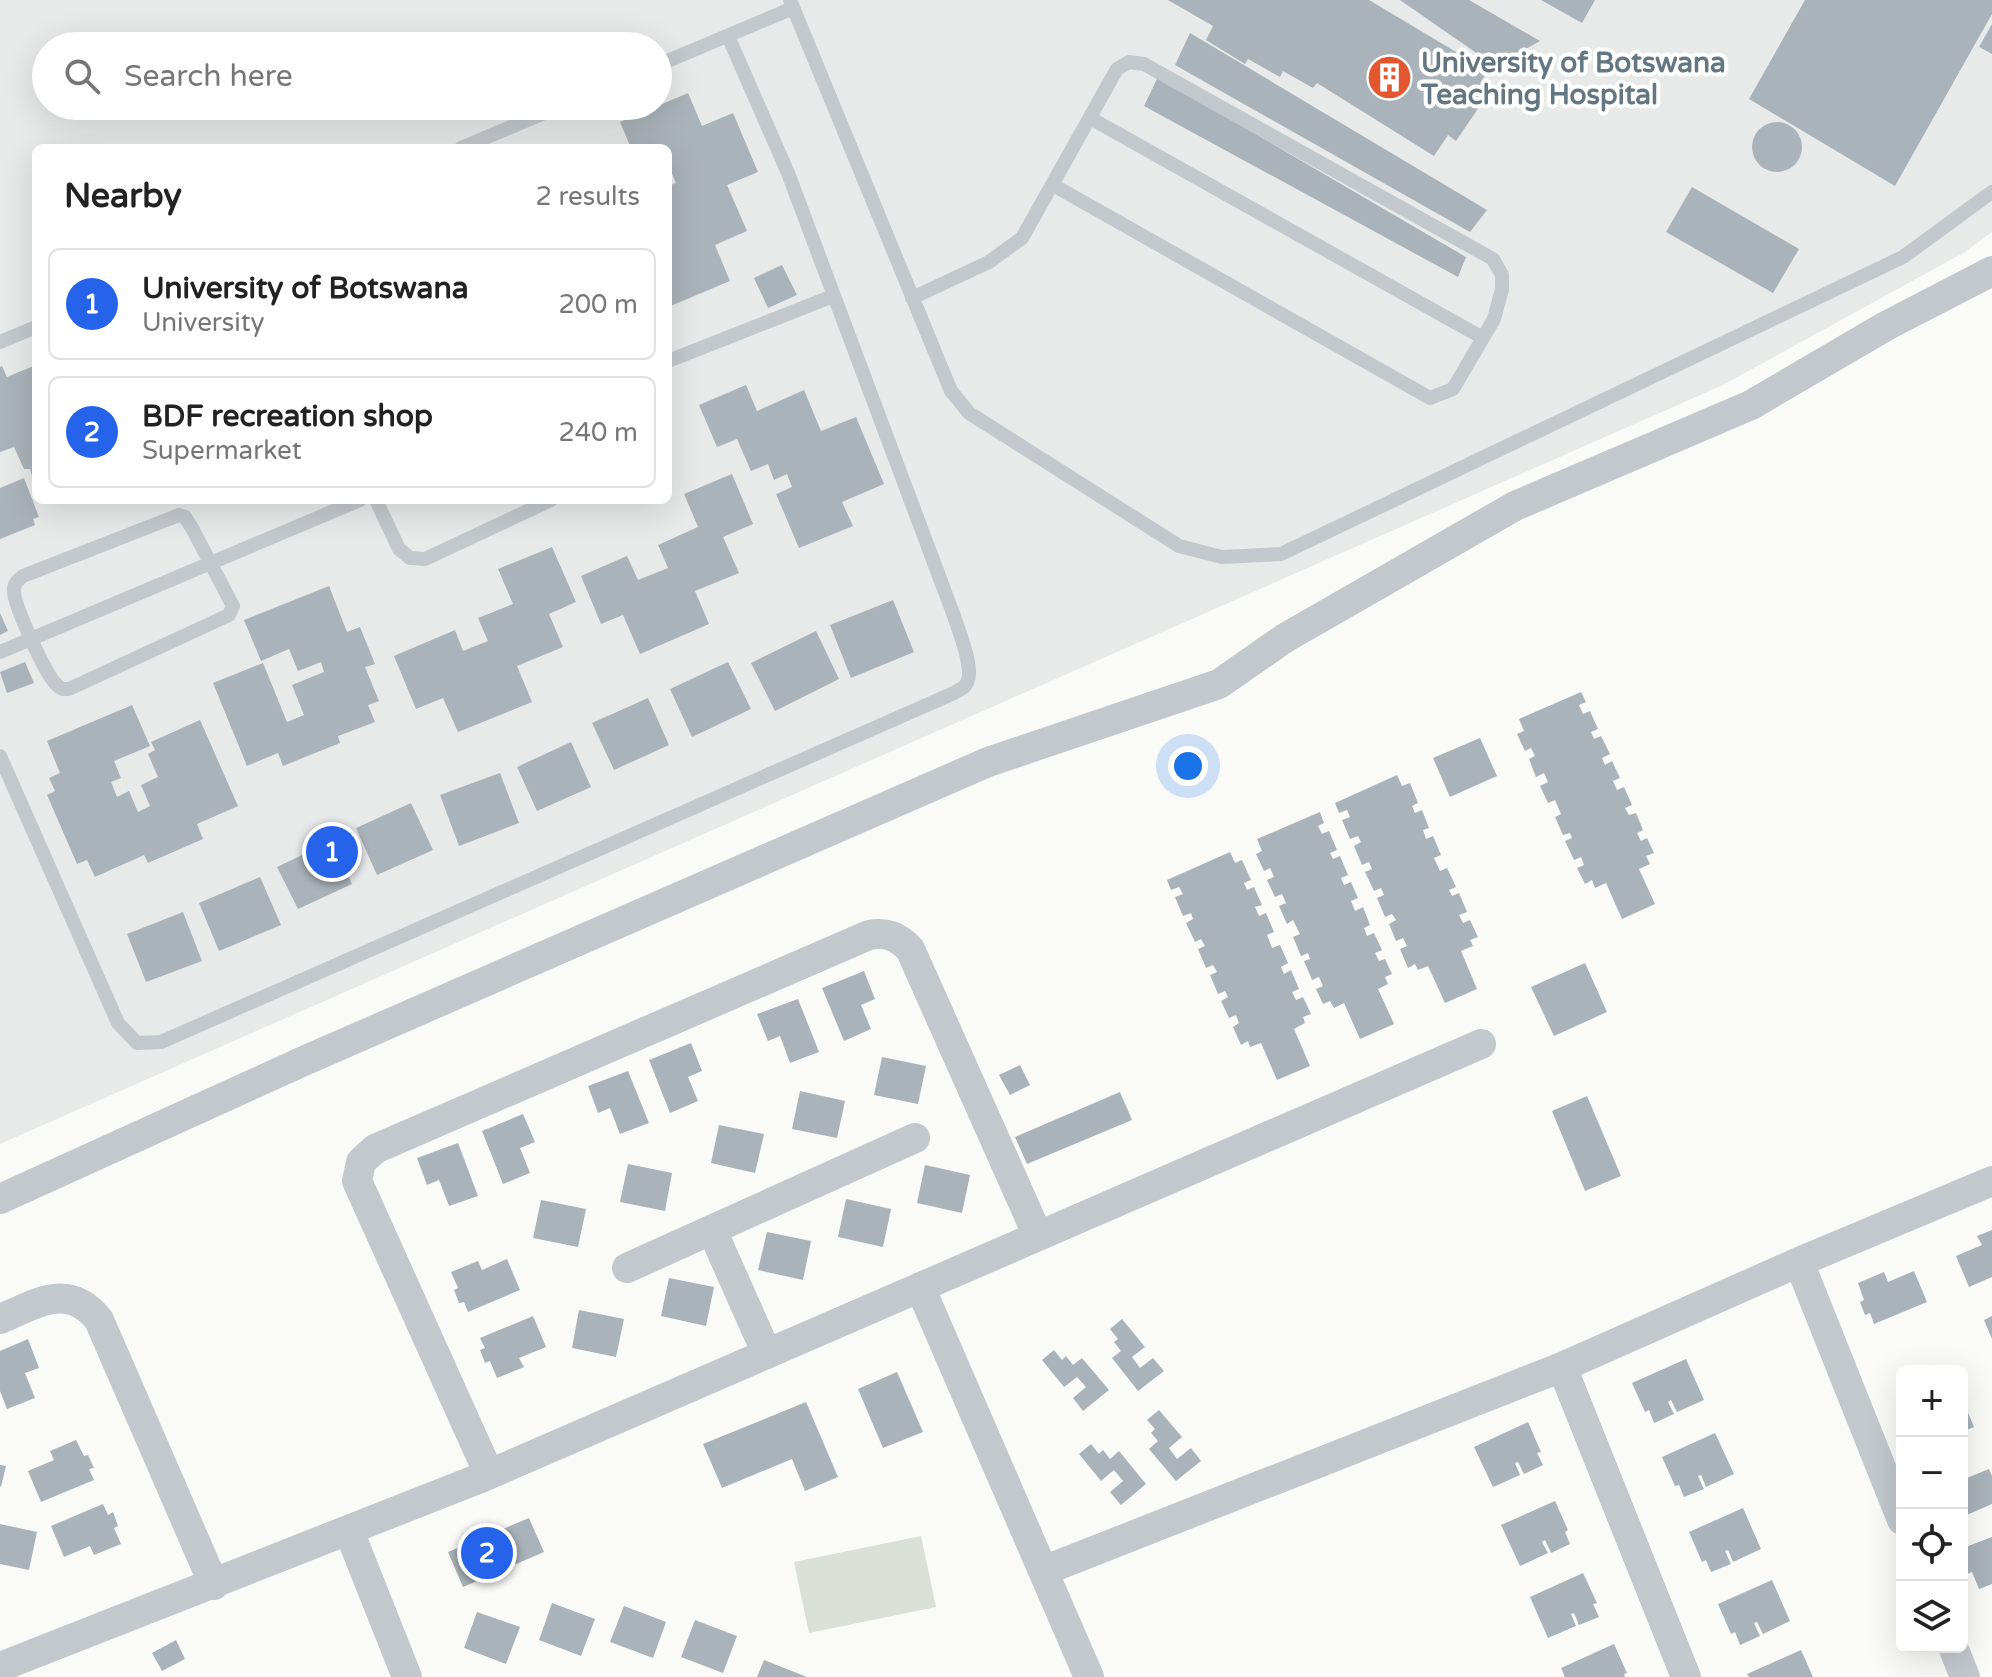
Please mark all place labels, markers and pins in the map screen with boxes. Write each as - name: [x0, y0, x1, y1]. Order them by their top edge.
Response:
- place label: University of Botswana Teaching Hospital: [1420, 46, 1726, 112]
- building icon: University of Botswana Teaching Hospital: [1366, 54, 1414, 102]
- pin: 1: [306, 822, 358, 882]
- pin: 2: [461, 1523, 513, 1583]

